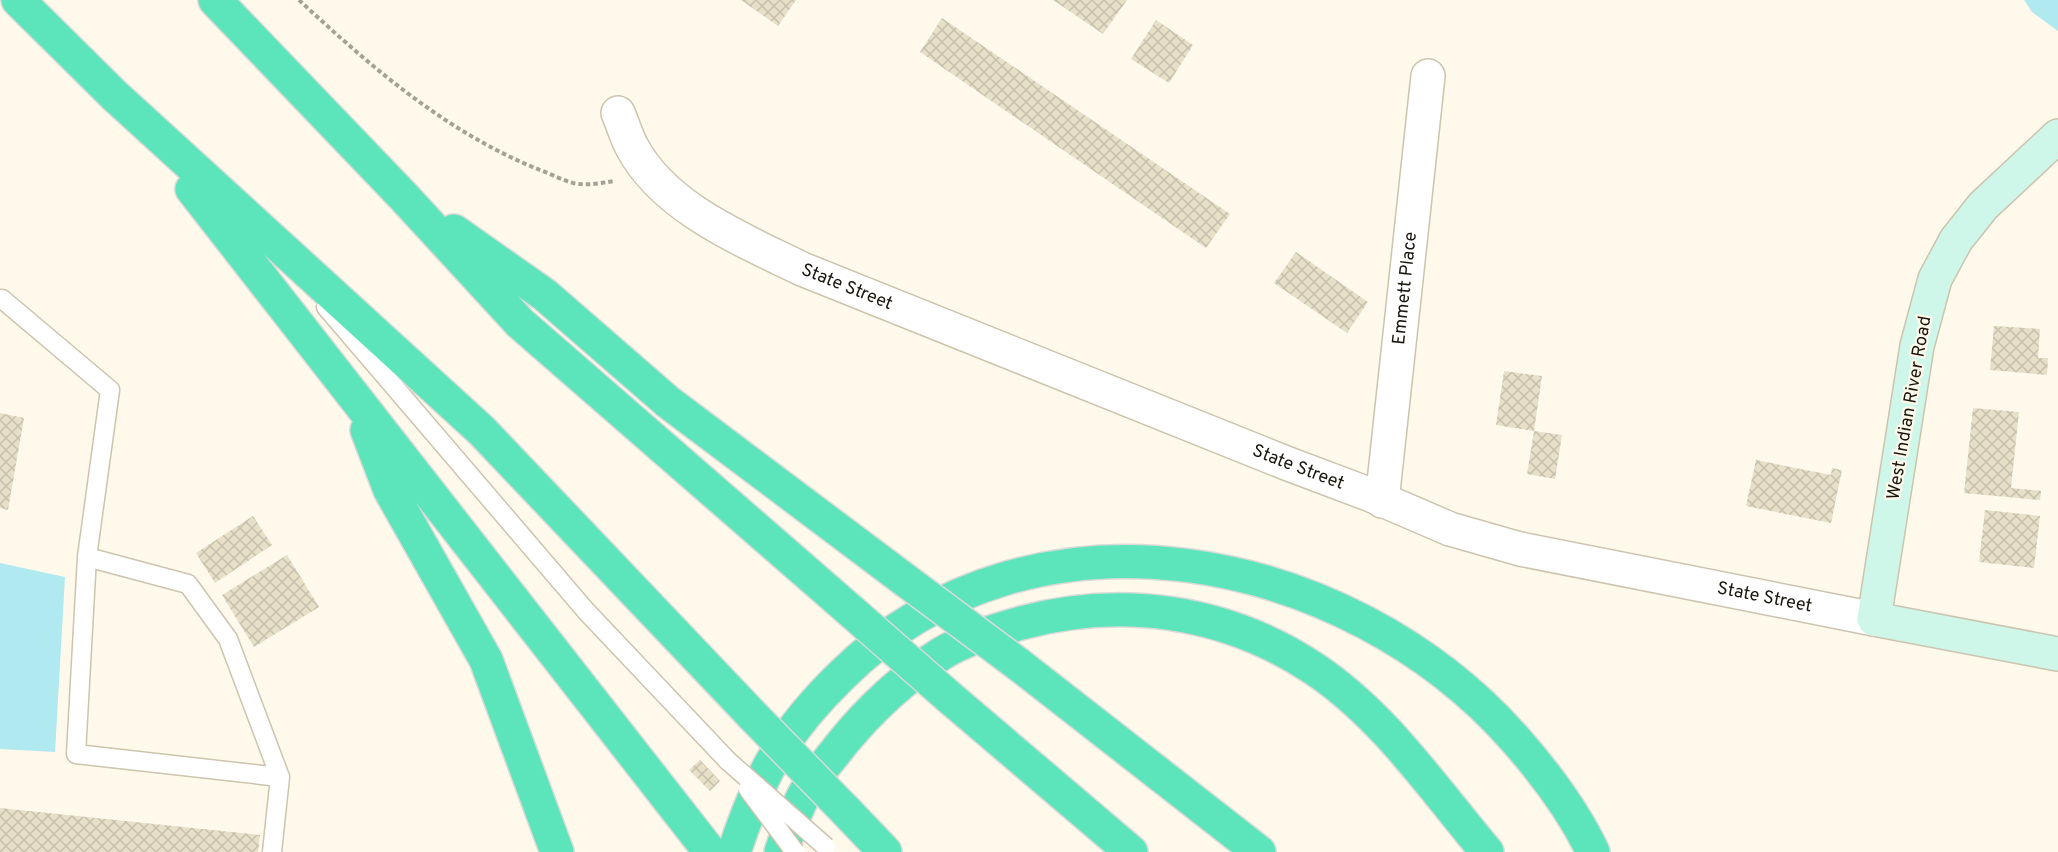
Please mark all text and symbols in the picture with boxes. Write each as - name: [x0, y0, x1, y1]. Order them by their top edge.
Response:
- street label: Emmett Place: [1387, 231, 1423, 346]
- street label: State Street: [798, 258, 896, 316]
- street label: West Indian River Road: [1883, 314, 1937, 502]
- street label: State Street: [1249, 439, 1347, 495]
- street label: State Street: [1715, 577, 1814, 618]

